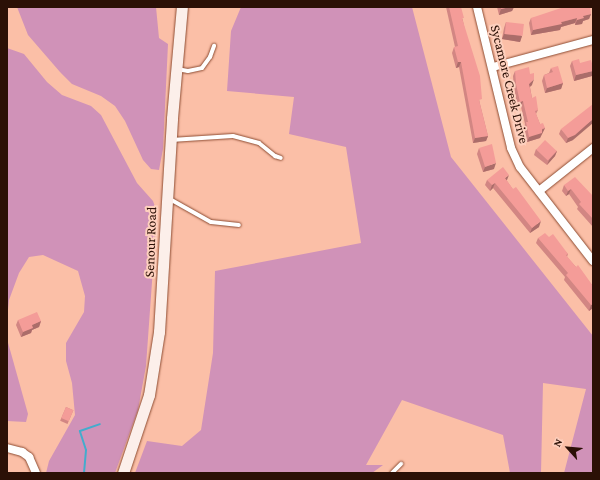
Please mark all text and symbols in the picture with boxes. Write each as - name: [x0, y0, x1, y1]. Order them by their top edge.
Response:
- street label: Sycamore Creek Drive: [487, 23, 533, 145]
- street label: Senour Road: [140, 206, 160, 278]
- north arrow: [548, 428, 588, 468]
- text: N: [550, 436, 564, 449]

